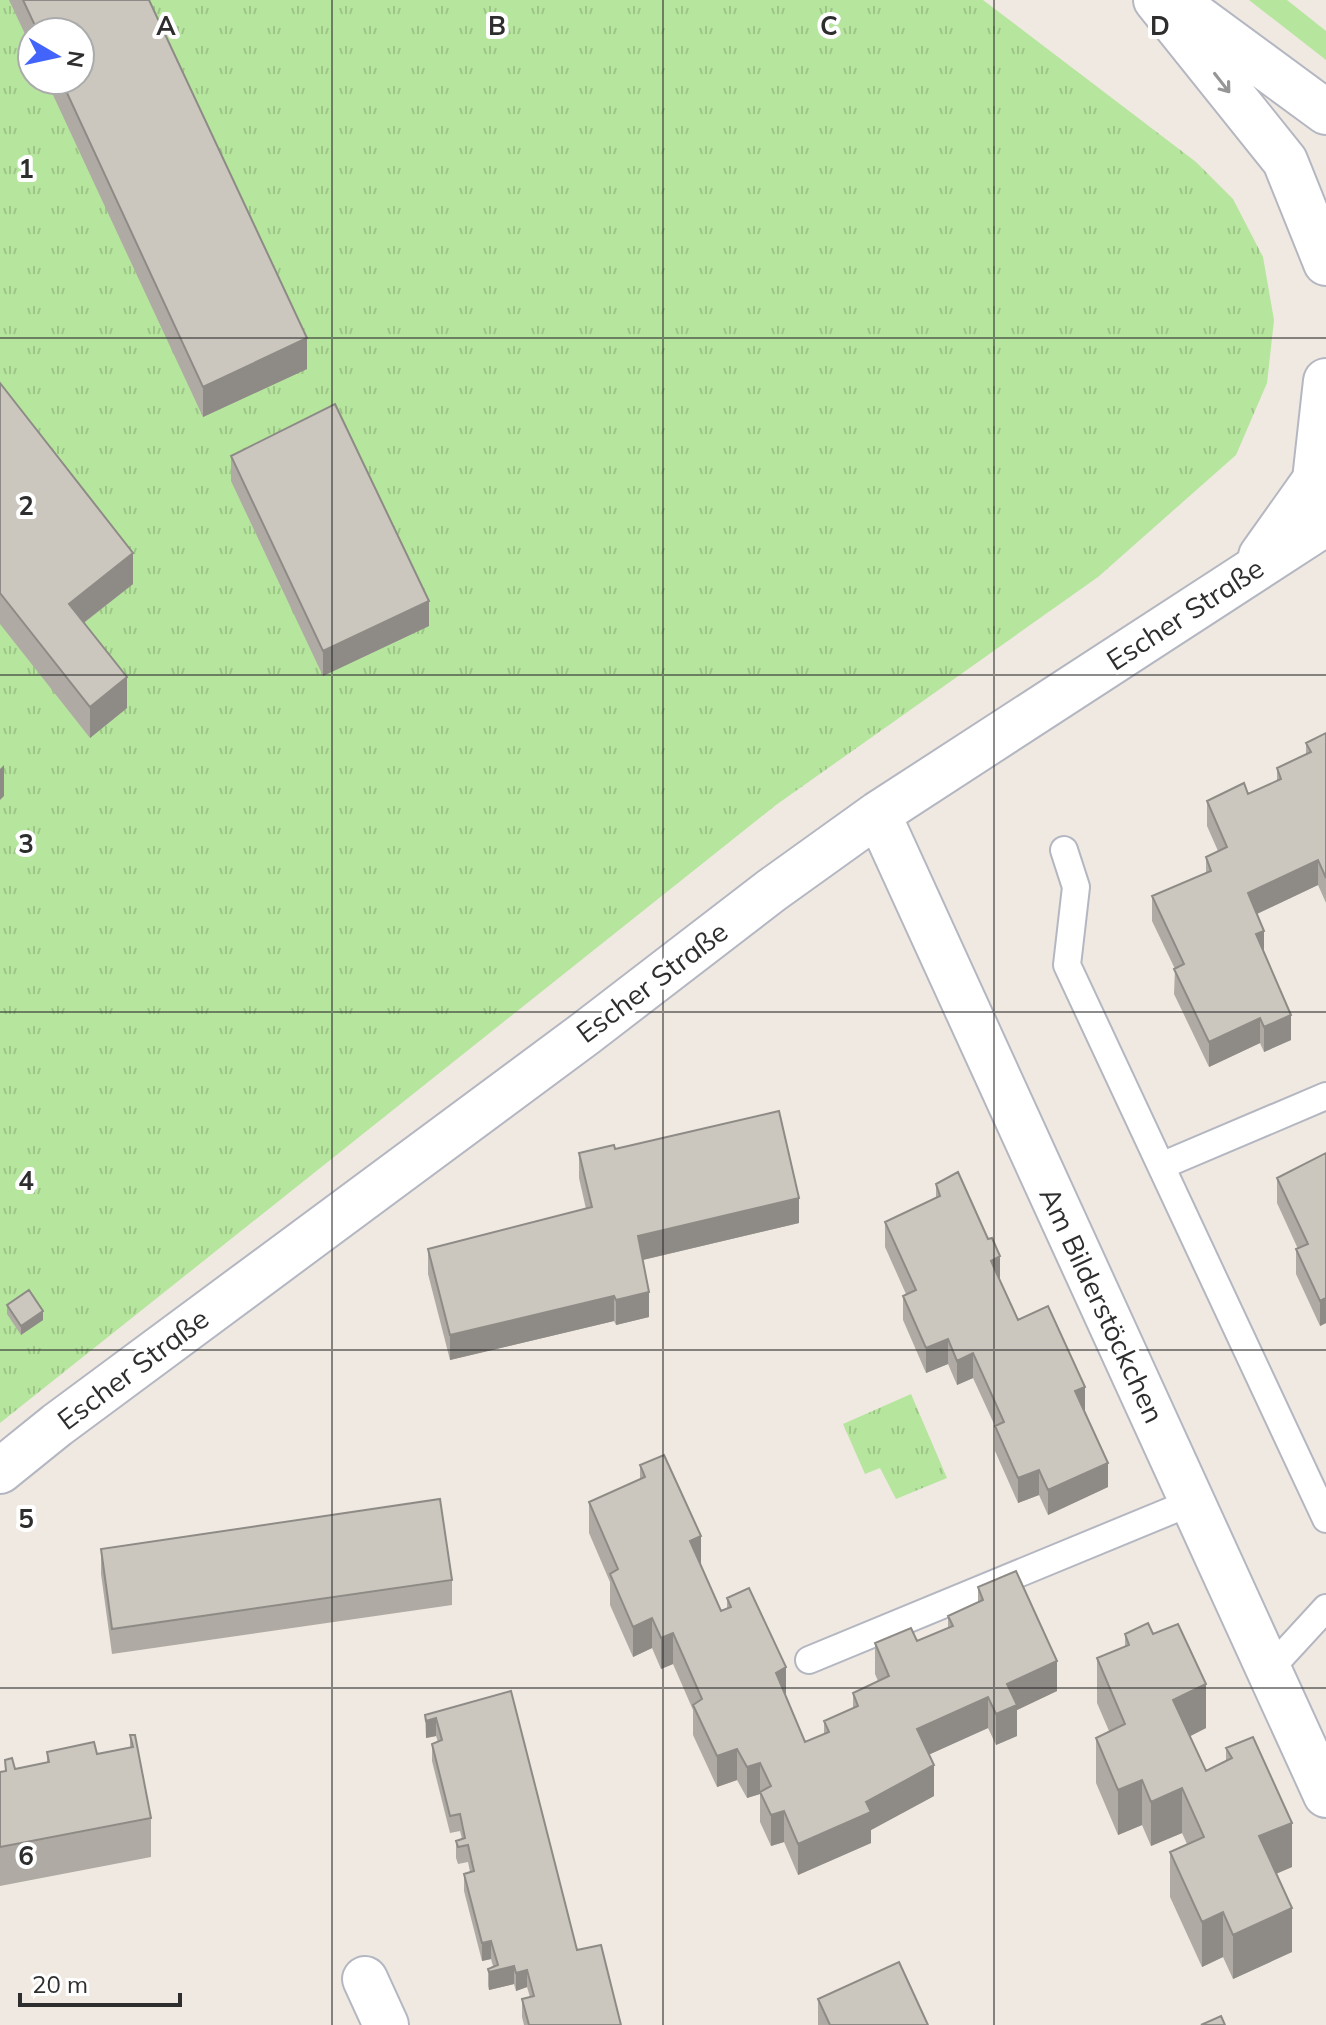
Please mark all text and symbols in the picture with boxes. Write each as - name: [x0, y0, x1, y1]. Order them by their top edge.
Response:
- text: A: [156, 9, 176, 42]
- text: B: [488, 9, 506, 42]
- text: C: [820, 9, 838, 42]
- text: D: [1150, 9, 1170, 42]
- north arrow: [16, 16, 96, 96]
- text: N: [61, 49, 91, 70]
- one-way arrow: [1214, 72, 1231, 93]
- text: 1: [18, 152, 34, 185]
- text: 2: [18, 489, 34, 522]
- street label: Escher Straße: [1100, 550, 1270, 677]
- text: 3: [18, 827, 34, 860]
- street label: Escher Straße: [569, 913, 734, 1050]
- text: 4: [18, 1164, 34, 1197]
- street label: Am Bilderstöckchen: [1032, 1181, 1172, 1428]
- street label: Escher Straße: [50, 1300, 215, 1437]
- text: 5: [18, 1502, 34, 1535]
- text: 6: [18, 1839, 34, 1872]
- scale bar: [20, 1957, 180, 2007]
- text: 20 m: [32, 1969, 88, 1999]

